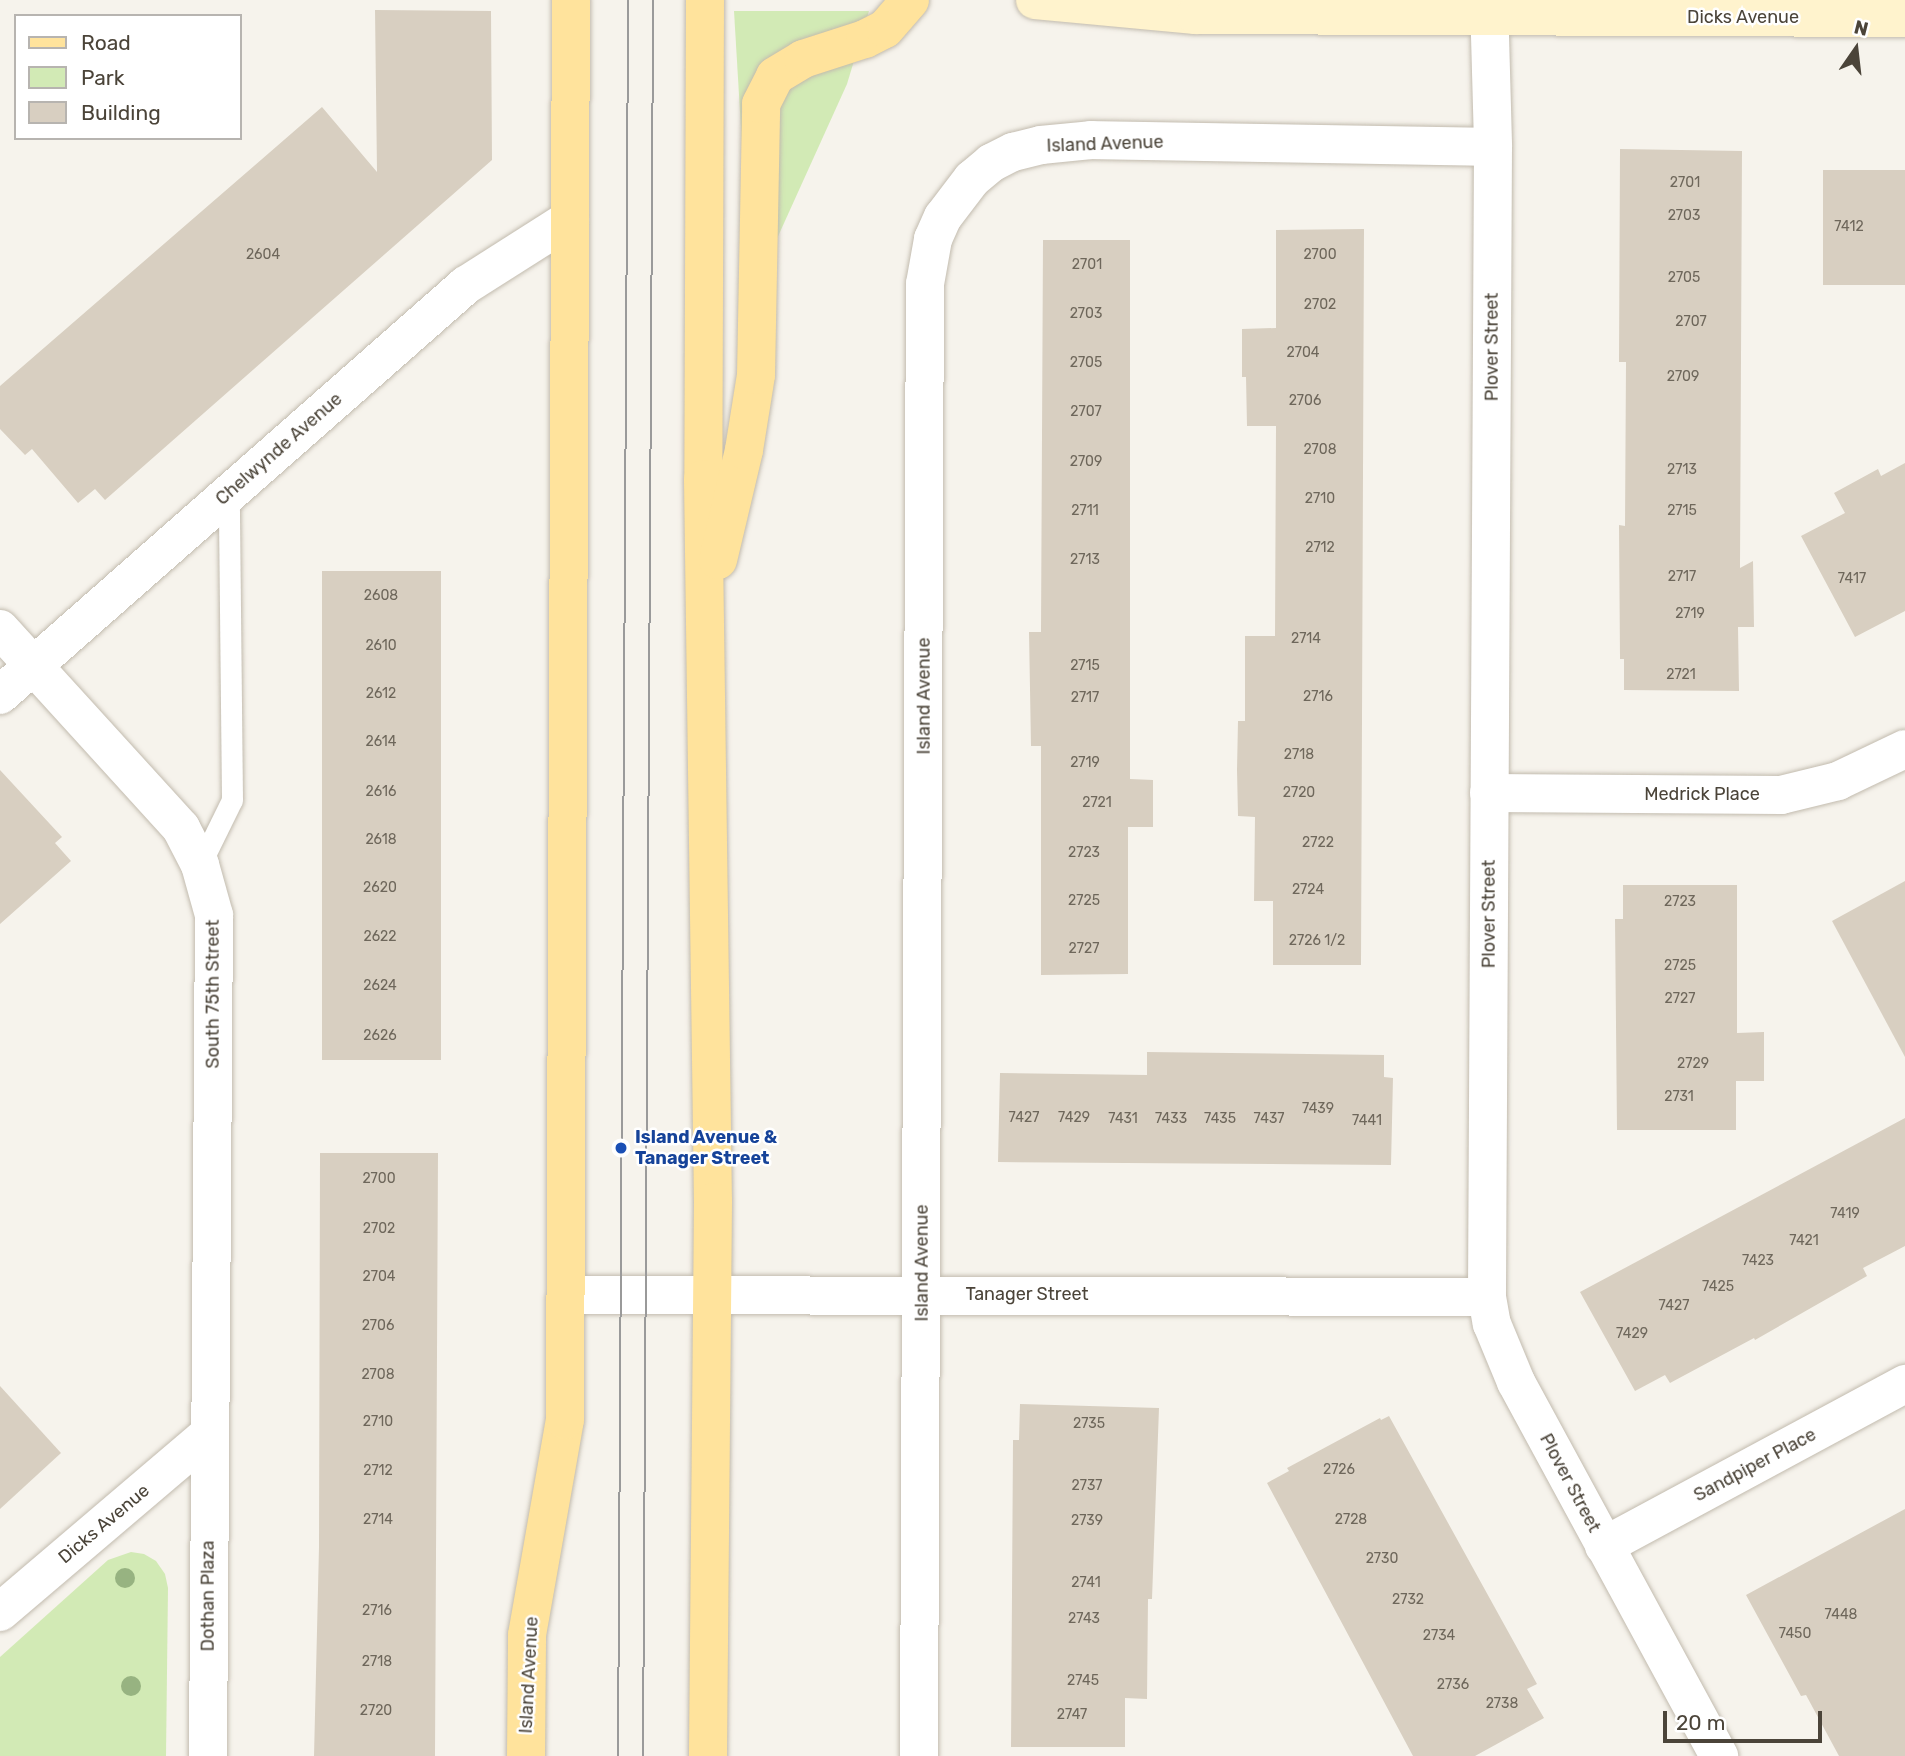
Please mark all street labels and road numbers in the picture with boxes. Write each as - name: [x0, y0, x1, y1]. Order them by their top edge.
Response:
- street label: Dicks Avenue: [1687, 6, 1799, 28]
- street label: Island Avenue: [1046, 131, 1164, 157]
- street label: Plover Street: [1481, 293, 1503, 401]
- street label: Chelwynde Avenue: [211, 388, 347, 510]
- street label: Island Avenue: [913, 637, 935, 755]
- street label: Medrick Place: [1644, 783, 1760, 805]
- street label: Plover Street: [1478, 860, 1500, 968]
- street label: South 75th Street: [202, 919, 224, 1069]
- street label: Island Avenue: [911, 1204, 933, 1322]
- street label: Tanager Street: [965, 1283, 1089, 1305]
- street label: Sandpiper Place: [1690, 1424, 1820, 1506]
- street label: Plover Street: [1535, 1430, 1605, 1536]
- street label: Dicks Avenue: [54, 1480, 154, 1568]
- street label: Dothan Plaza: [197, 1541, 219, 1651]
- street label: Island Avenue: [515, 1616, 543, 1734]

